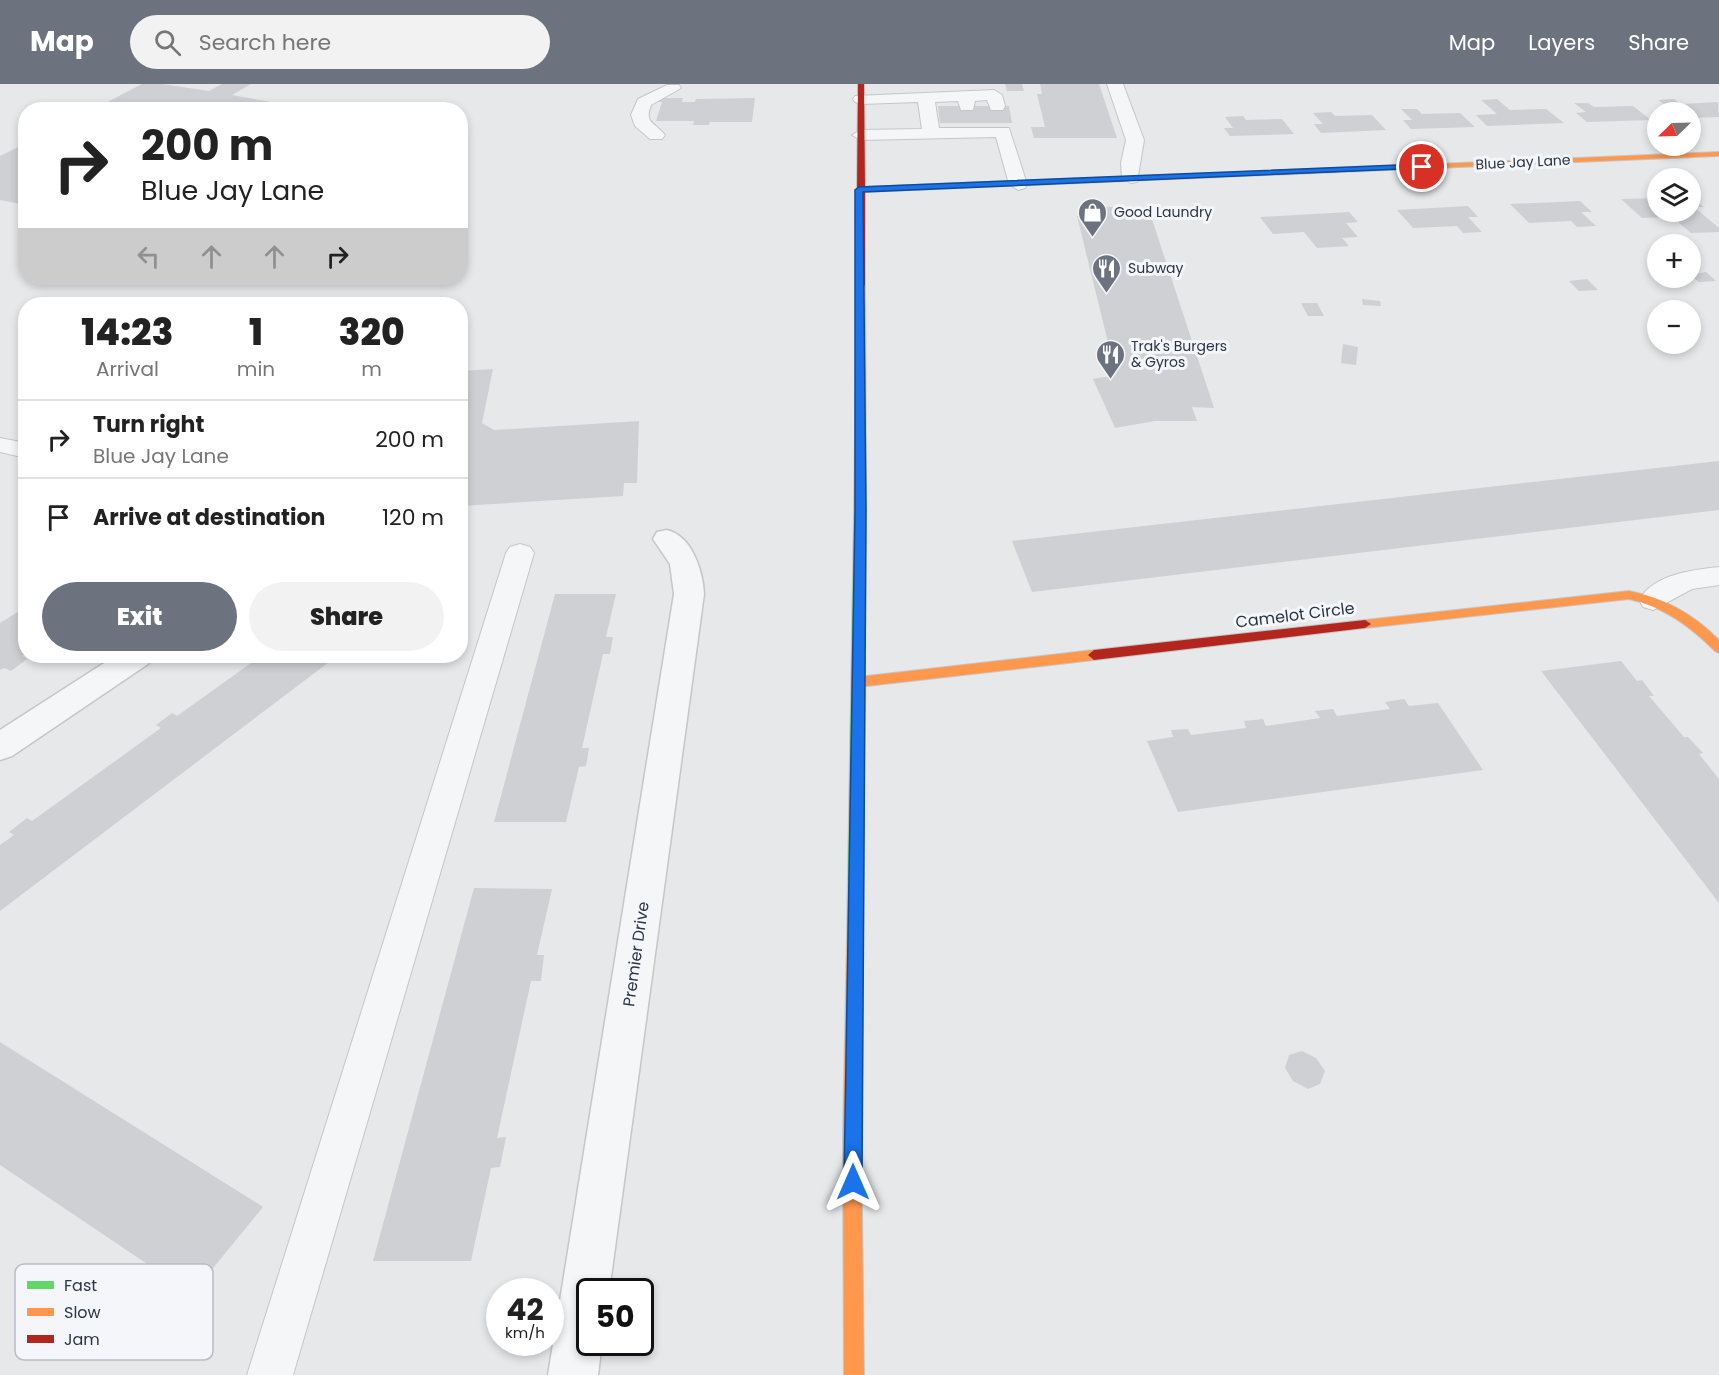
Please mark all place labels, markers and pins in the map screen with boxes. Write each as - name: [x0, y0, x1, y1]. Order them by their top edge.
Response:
- pin: [1396, 141, 1447, 192]
- shop icon: Good Laundry: [1077, 196, 1109, 238]
- place label: Good Laundry: [1114, 202, 1212, 222]
- restaurant icon: Subway: [1091, 252, 1123, 294]
- place label: Subway: [1128, 258, 1184, 278]
- place label: Trak's Burgers & Gyros: [1131, 336, 1227, 372]
- restaurant icon: Trak's Burgers & Gyros: [1094, 338, 1126, 380]

